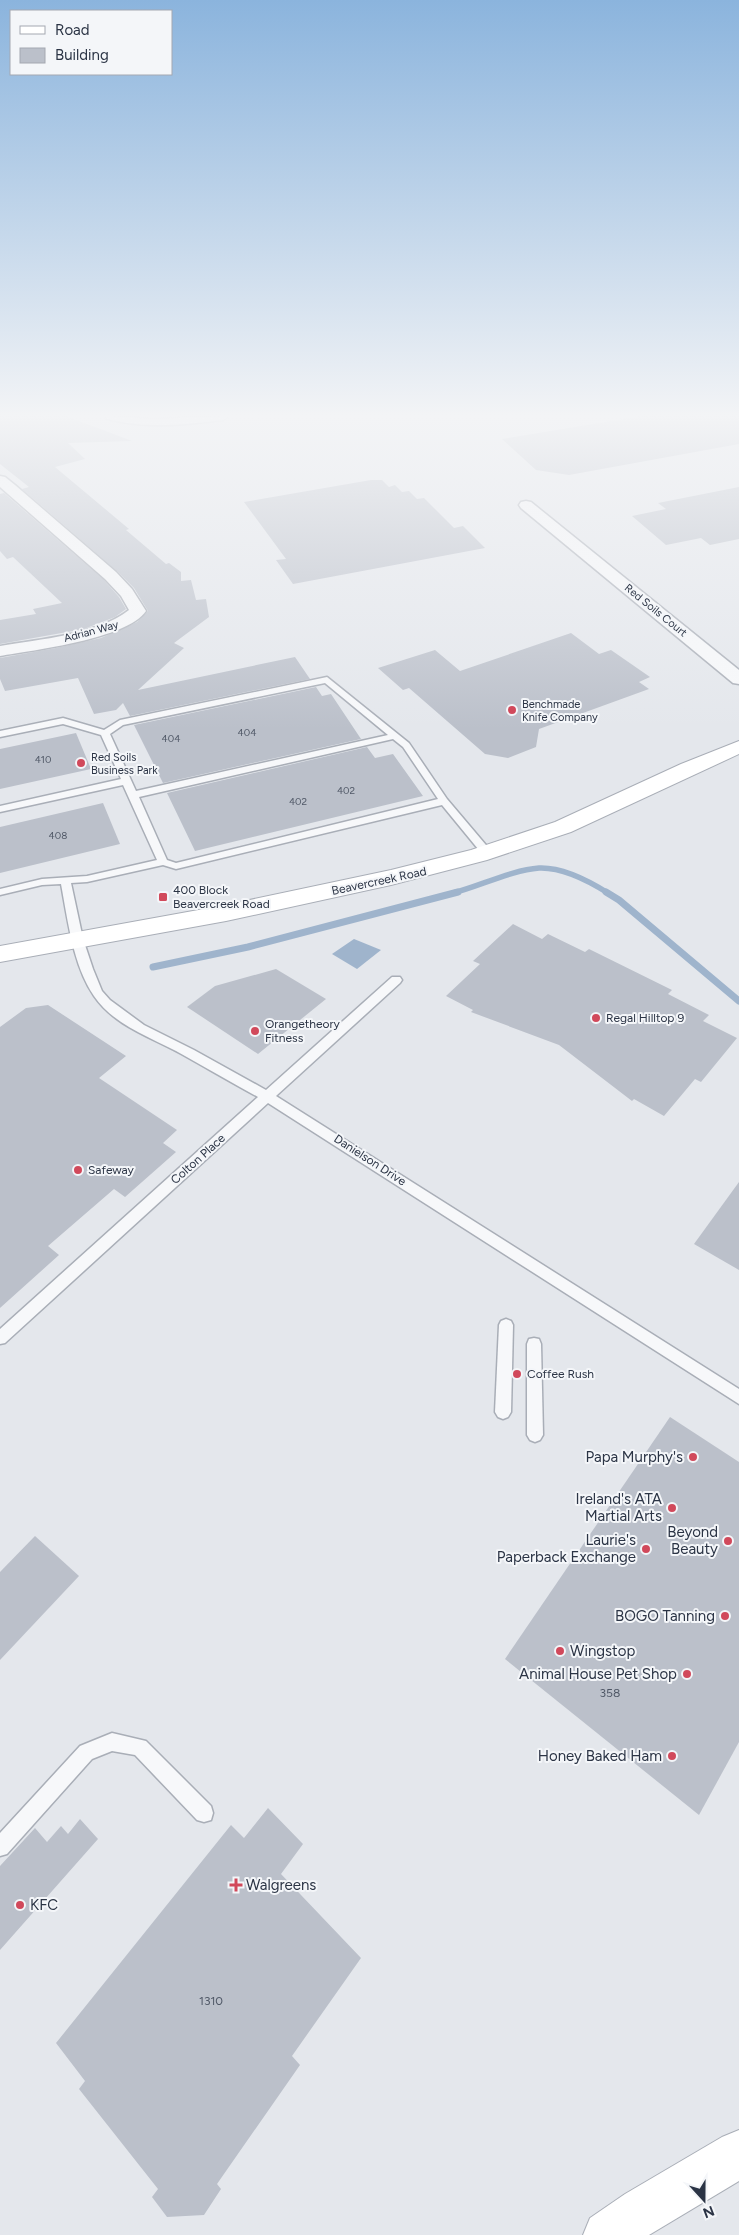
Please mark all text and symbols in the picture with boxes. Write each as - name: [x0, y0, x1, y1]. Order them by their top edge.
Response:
- legend: [10, 10, 172, 75]
- text: Road: [55, 21, 90, 39]
- text: Building: [55, 46, 109, 64]
- street label: Red Soils Court: [622, 581, 689, 639]
- street label: Adrian Way: [62, 618, 120, 645]
- place label: Benchmade Knife Company: [522, 698, 598, 724]
- marker: Benchmade Knife Company: [506, 704, 518, 716]
- house number: 404: [238, 726, 256, 739]
- house number: 404: [162, 732, 180, 745]
- place label: Red Soils Business Park: [91, 751, 158, 777]
- house number: 410: [35, 753, 51, 766]
- marker: Red Soils Business Park: [75, 757, 87, 769]
- house number: 402: [337, 784, 355, 797]
- house number: 402: [289, 795, 307, 808]
- house number: 408: [49, 829, 67, 842]
- street label: Beavercreek Road: [330, 864, 428, 898]
- place label: 400 Block Beavercreek Road: [173, 883, 270, 911]
- marker: 400 Block Beavercreek Road: [157, 891, 169, 903]
- place label: Regal Hilltop 9: [606, 1011, 684, 1025]
- marker: Regal Hilltop 9: [590, 1012, 602, 1024]
- place label: Orangetheory Fitness: [265, 1017, 341, 1045]
- marker: Orangetheory Fitness: [249, 1025, 261, 1037]
- street label: Colton Place: [168, 1131, 228, 1187]
- street label: Danielson Drive: [331, 1132, 409, 1189]
- place label: Safeway: [88, 1163, 135, 1177]
- marker: Safeway: [72, 1164, 84, 1176]
- place label: Coffee Rush: [527, 1367, 594, 1381]
- marker: Coffee Rush: [511, 1368, 523, 1380]
- place label: Papa Murphy's: [585, 1448, 683, 1466]
- marker: Papa Murphy's: [687, 1451, 699, 1463]
- place label: Ireland's ATA Martial Arts: [576, 1490, 662, 1525]
- marker: Ireland's ATA Martial Arts: [666, 1502, 678, 1514]
- place label: Beyond Beauty: [667, 1523, 718, 1558]
- place label: Laurie's Paperback Exchange: [497, 1531, 636, 1566]
- marker: Beyond Beauty: [722, 1535, 734, 1547]
- marker: Laurie's Paperback Exchange: [640, 1543, 652, 1555]
- place label: BOGO Tanning: [615, 1607, 715, 1625]
- marker: BOGO Tanning: [719, 1610, 731, 1622]
- place label: Wingstop: [570, 1642, 635, 1660]
- marker: Wingstop: [554, 1645, 566, 1657]
- place label: Animal House Pet Shop: [519, 1665, 677, 1683]
- marker: Animal House Pet Shop: [681, 1668, 693, 1680]
- house number: 358: [600, 1686, 620, 1700]
- place label: Honey Baked Ham: [538, 1747, 662, 1765]
- marker: Honey Baked Ham: [666, 1750, 678, 1762]
- place label: Walgreens: [246, 1876, 316, 1894]
- marker: Walgreens: [230, 1879, 242, 1891]
- place label: KFC: [30, 1896, 58, 1914]
- marker: KFC: [14, 1899, 26, 1911]
- house number: 1310: [199, 1994, 223, 2008]
- north arrow: [679, 2175, 729, 2225]
- text: N: [700, 2202, 717, 2222]

